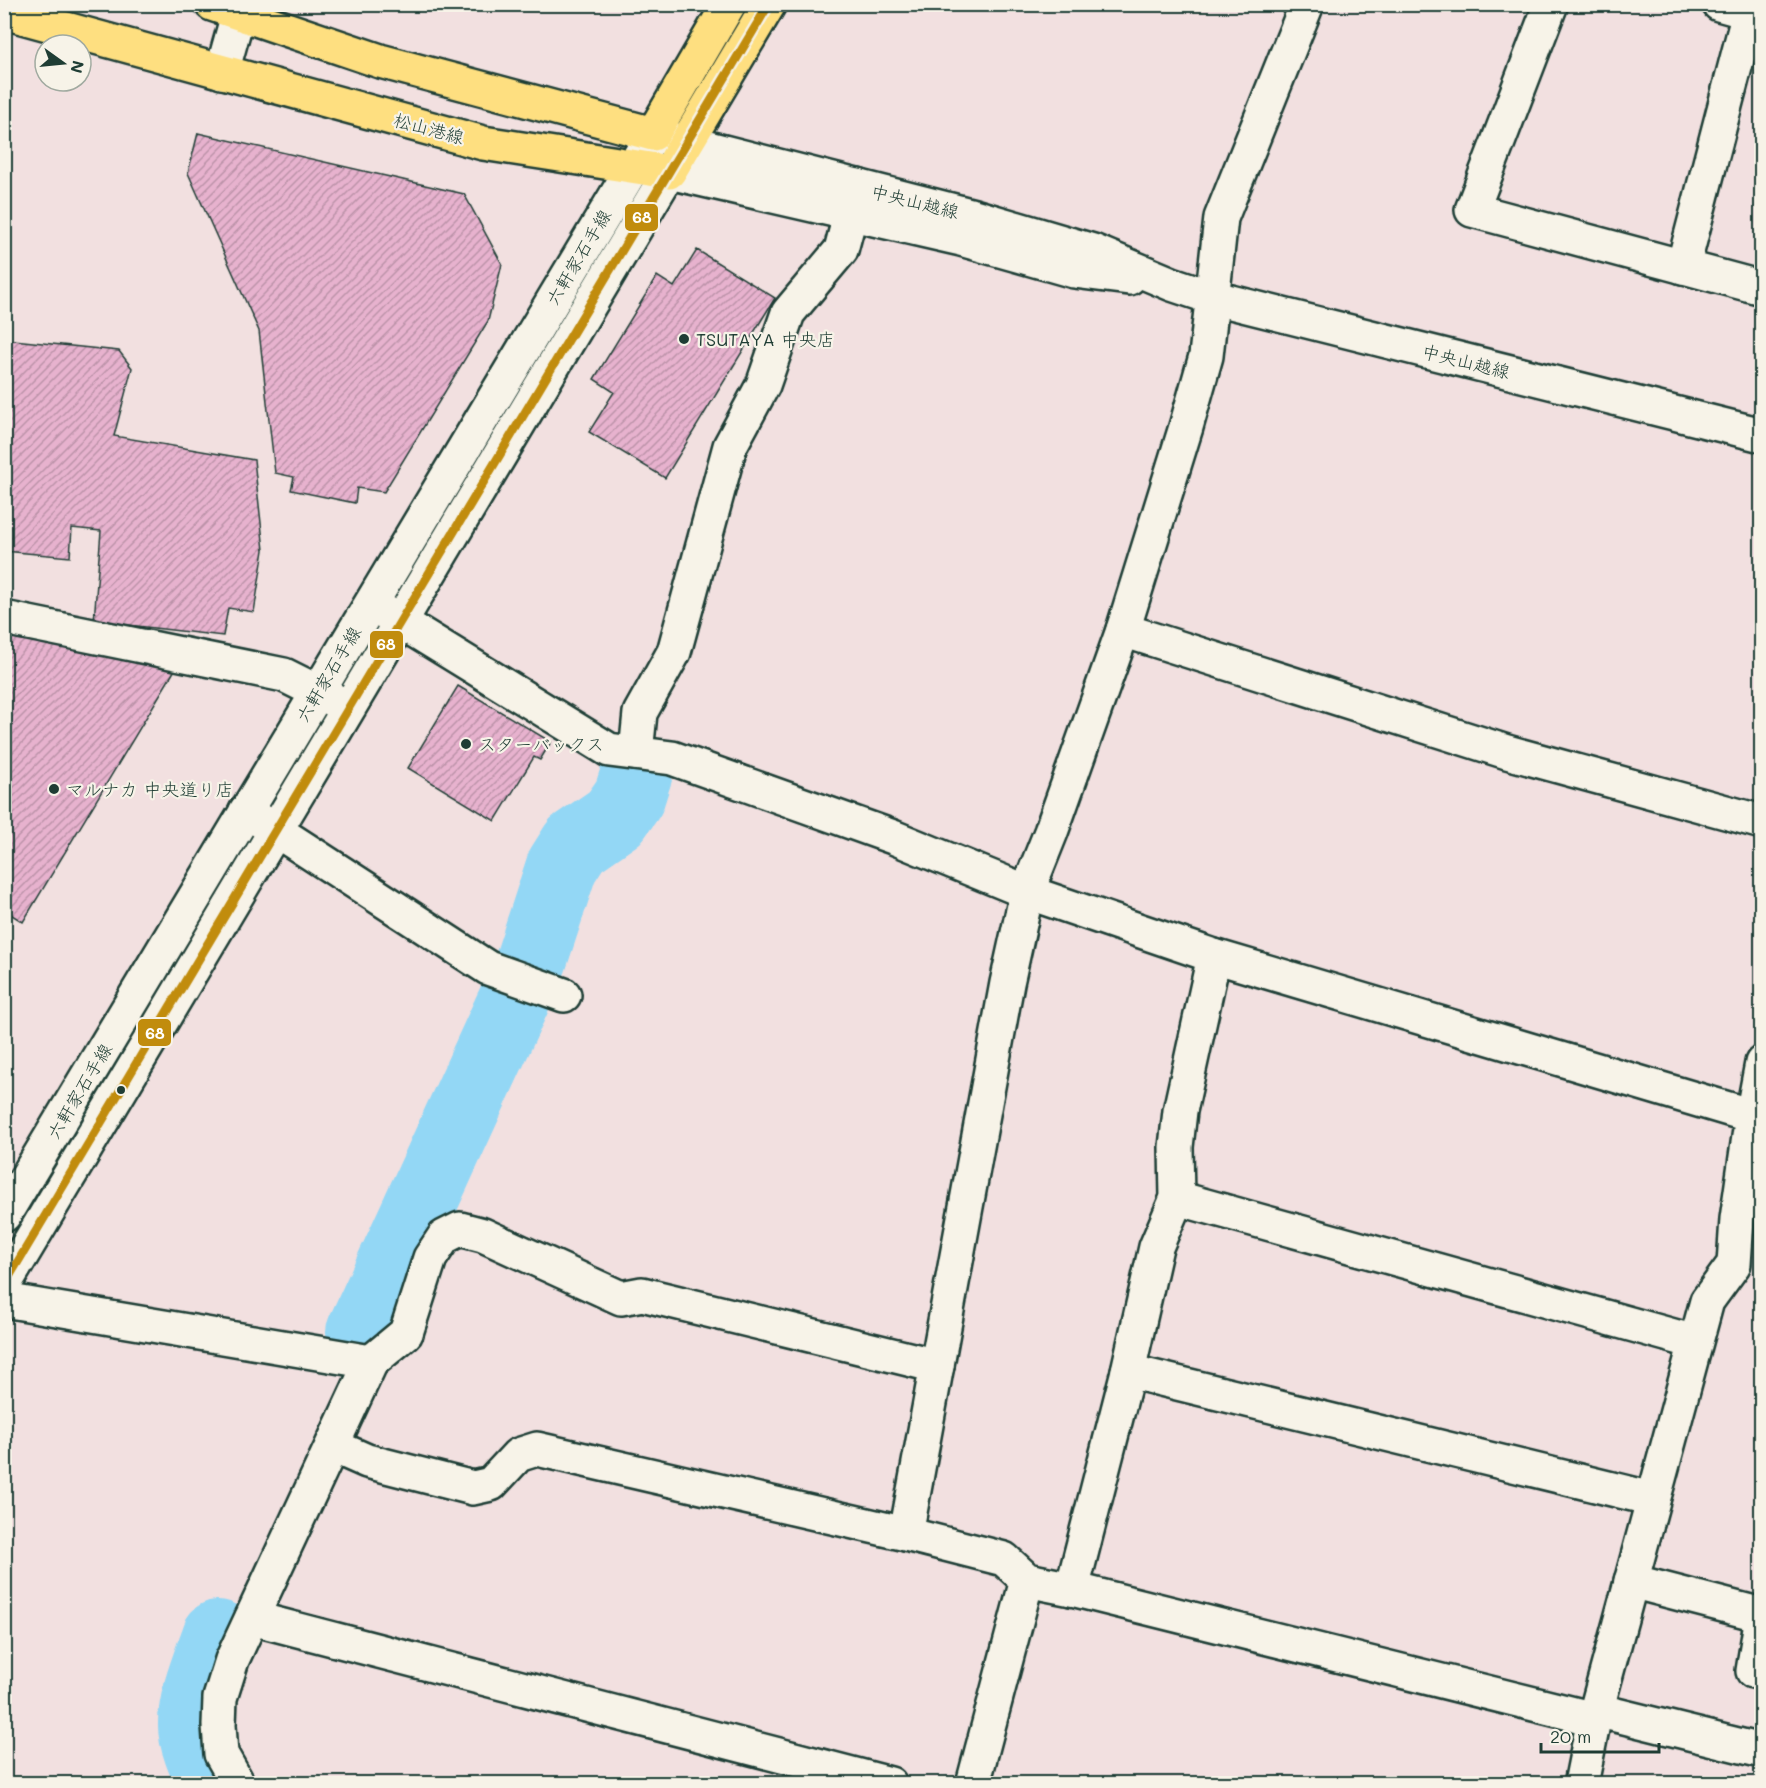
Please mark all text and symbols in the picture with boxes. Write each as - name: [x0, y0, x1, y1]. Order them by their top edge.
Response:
- north arrow: [33, 33, 93, 93]
- text: N: [66, 58, 90, 76]
- street label: 松山港線: [391, 107, 467, 149]
- street label: 中央山越線: [868, 178, 962, 224]
- line badge: 68: [624, 203, 659, 232]
- street label: 六軒家石手線: [540, 205, 616, 309]
- text: 68: [632, 206, 652, 227]
- place label: TSUTAYA 中央店: [696, 327, 835, 351]
- marker: TSUTAYA 中央店: [677, 332, 691, 346]
- street label: 中央山越線: [1419, 338, 1513, 384]
- street label: 六軒家石手線: [290, 622, 366, 726]
- line badge: 68: [369, 630, 404, 659]
- text: 68: [376, 633, 396, 654]
- place label: スターバックス: [478, 732, 604, 756]
- marker: スターバックス: [459, 737, 473, 751]
- place label: マルナカ 中央道り店: [66, 777, 233, 801]
- marker: マルナカ 中央道り店: [47, 782, 61, 796]
- line badge: 68: [137, 1018, 172, 1047]
- text: 68: [145, 1022, 165, 1043]
- street label: 六軒家石手線: [41, 1039, 117, 1143]
- unlabelled marker: [115, 1084, 127, 1096]
- scale bar: [1541, 1716, 1660, 1754]
- text: 20 m: [1550, 1724, 1591, 1748]

